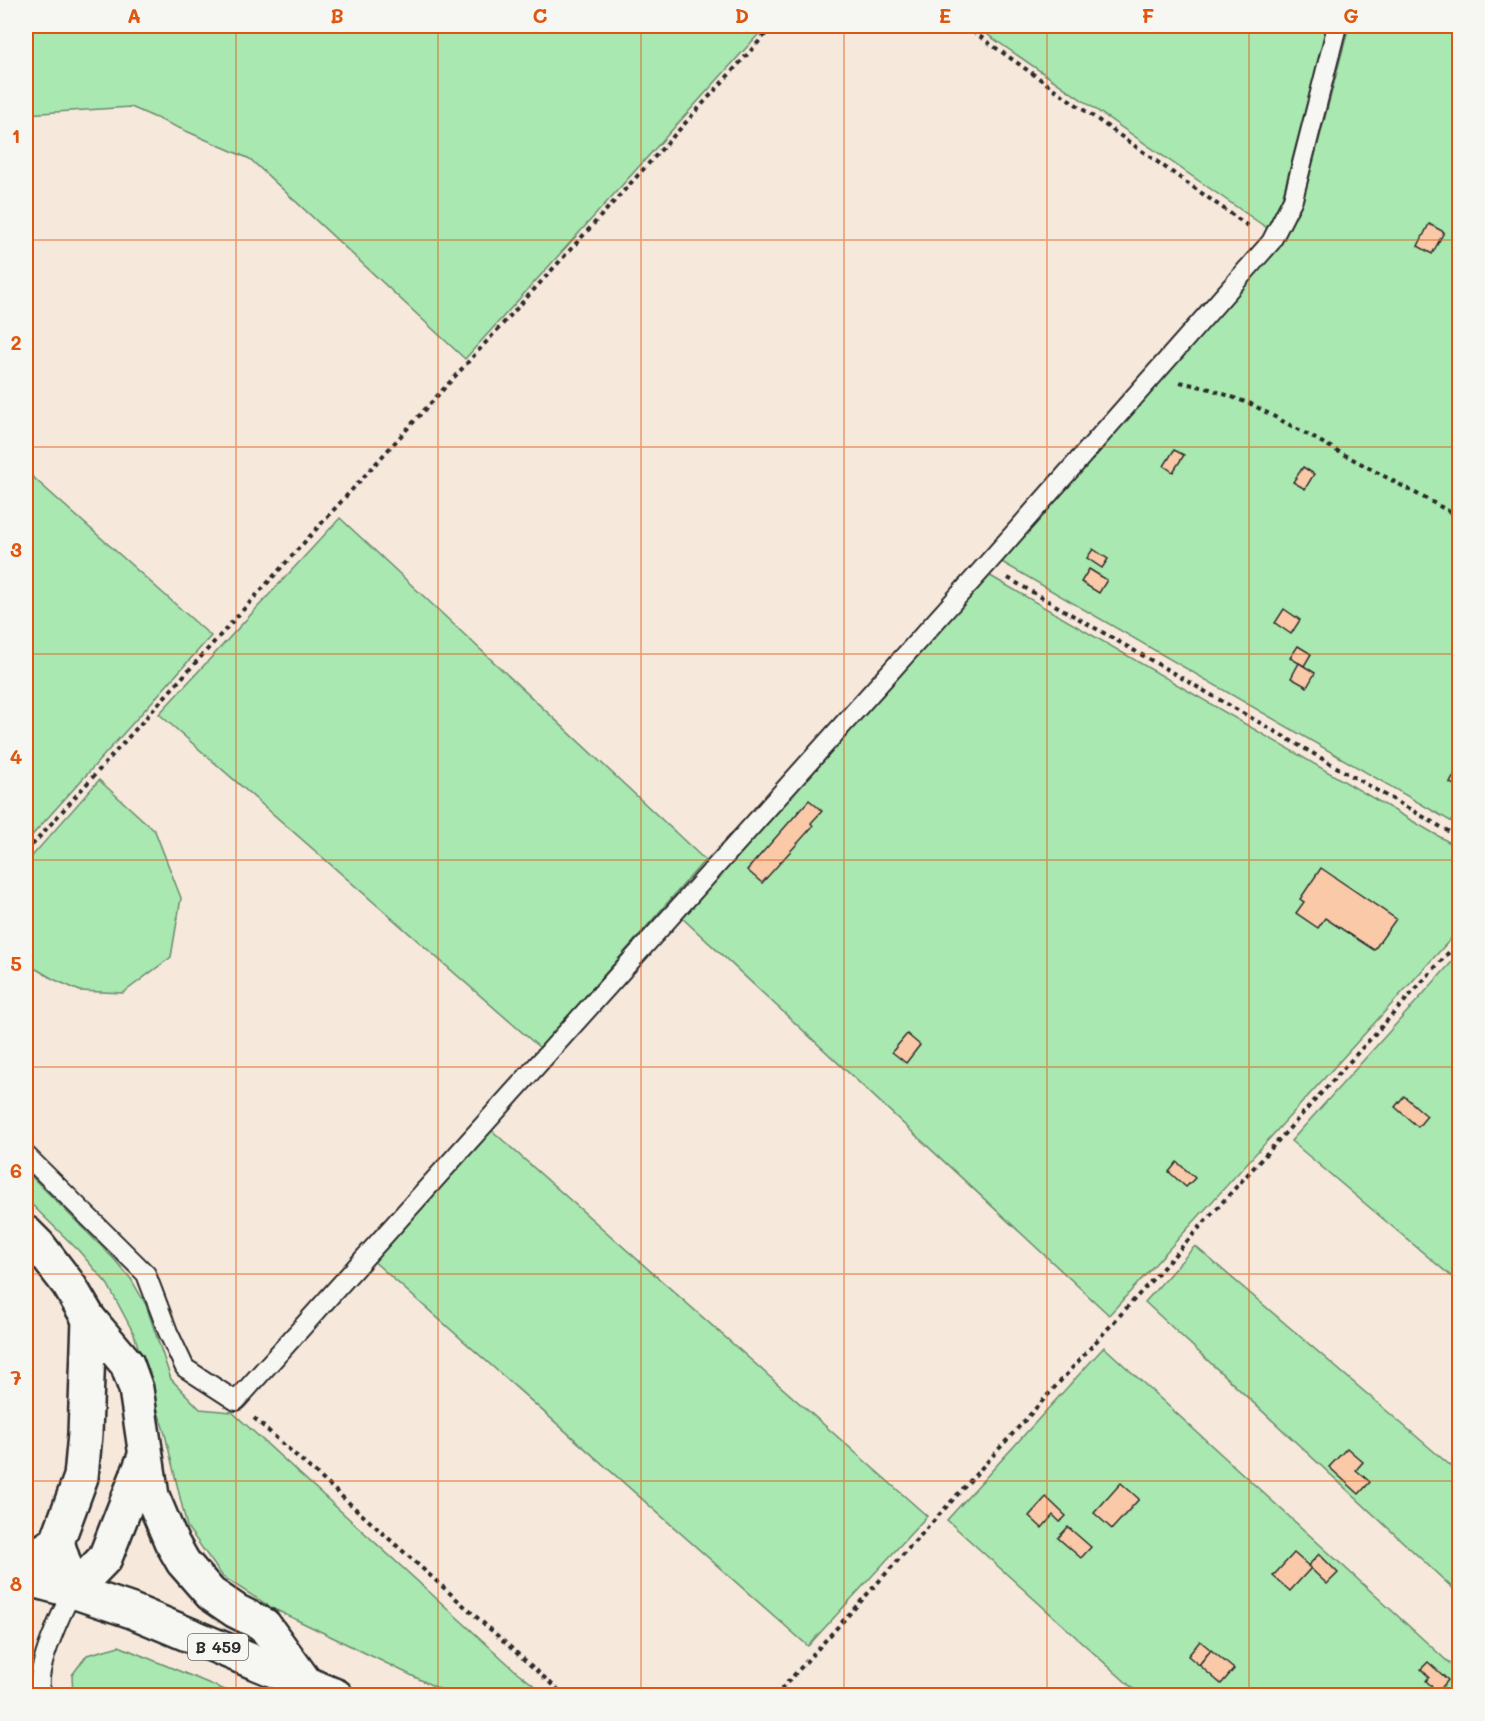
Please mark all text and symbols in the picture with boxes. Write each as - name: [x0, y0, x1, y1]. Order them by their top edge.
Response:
- text: A: [127, 2, 141, 28]
- text: B: [330, 2, 344, 28]
- text: C: [533, 2, 548, 28]
- text: D: [735, 2, 749, 28]
- text: E: [939, 2, 951, 28]
- text: F: [1142, 2, 1155, 28]
- text: G: [1343, 2, 1359, 28]
- text: 1: [12, 122, 20, 148]
- text: 2: [10, 329, 22, 355]
- text: 3: [10, 536, 22, 562]
- text: 4: [10, 743, 23, 769]
- text: 5: [10, 950, 22, 976]
- text: 6: [10, 1157, 22, 1183]
- text: 7: [10, 1364, 22, 1390]
- text: 8: [10, 1570, 22, 1596]
- road number: B 459: [188, 1634, 248, 1660]

